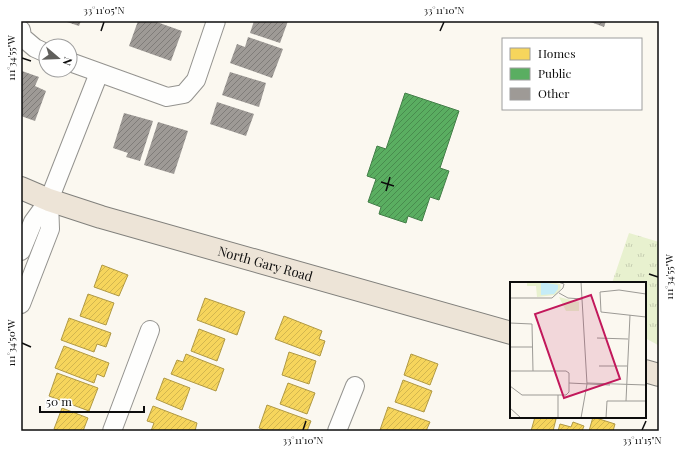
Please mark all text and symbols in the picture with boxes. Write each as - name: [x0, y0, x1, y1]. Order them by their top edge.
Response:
- text: 33°11'05"N: [83, 3, 125, 17]
- text: 33°11'10"N: [424, 3, 464, 17]
- text: 111°34'55"W: [4, 34, 18, 81]
- north arrow: [38, 38, 78, 78]
- legend: [502, 38, 642, 110]
- text: Homes: [538, 45, 576, 61]
- text: N: [60, 55, 76, 68]
- text: Public: [538, 65, 572, 81]
- text: Other: [538, 85, 570, 101]
- street label: North Gary Road: [216, 242, 315, 285]
- text: 111°34'55"W: [662, 253, 676, 300]
- inset map: [510, 282, 646, 418]
- text: 111°34'50"W: [4, 318, 18, 367]
- scale bar: [40, 388, 144, 414]
- text: 50 m: [46, 393, 72, 409]
- text: 33°11'10"N: [283, 433, 323, 447]
- text: 33°11'15"N: [622, 433, 662, 447]

